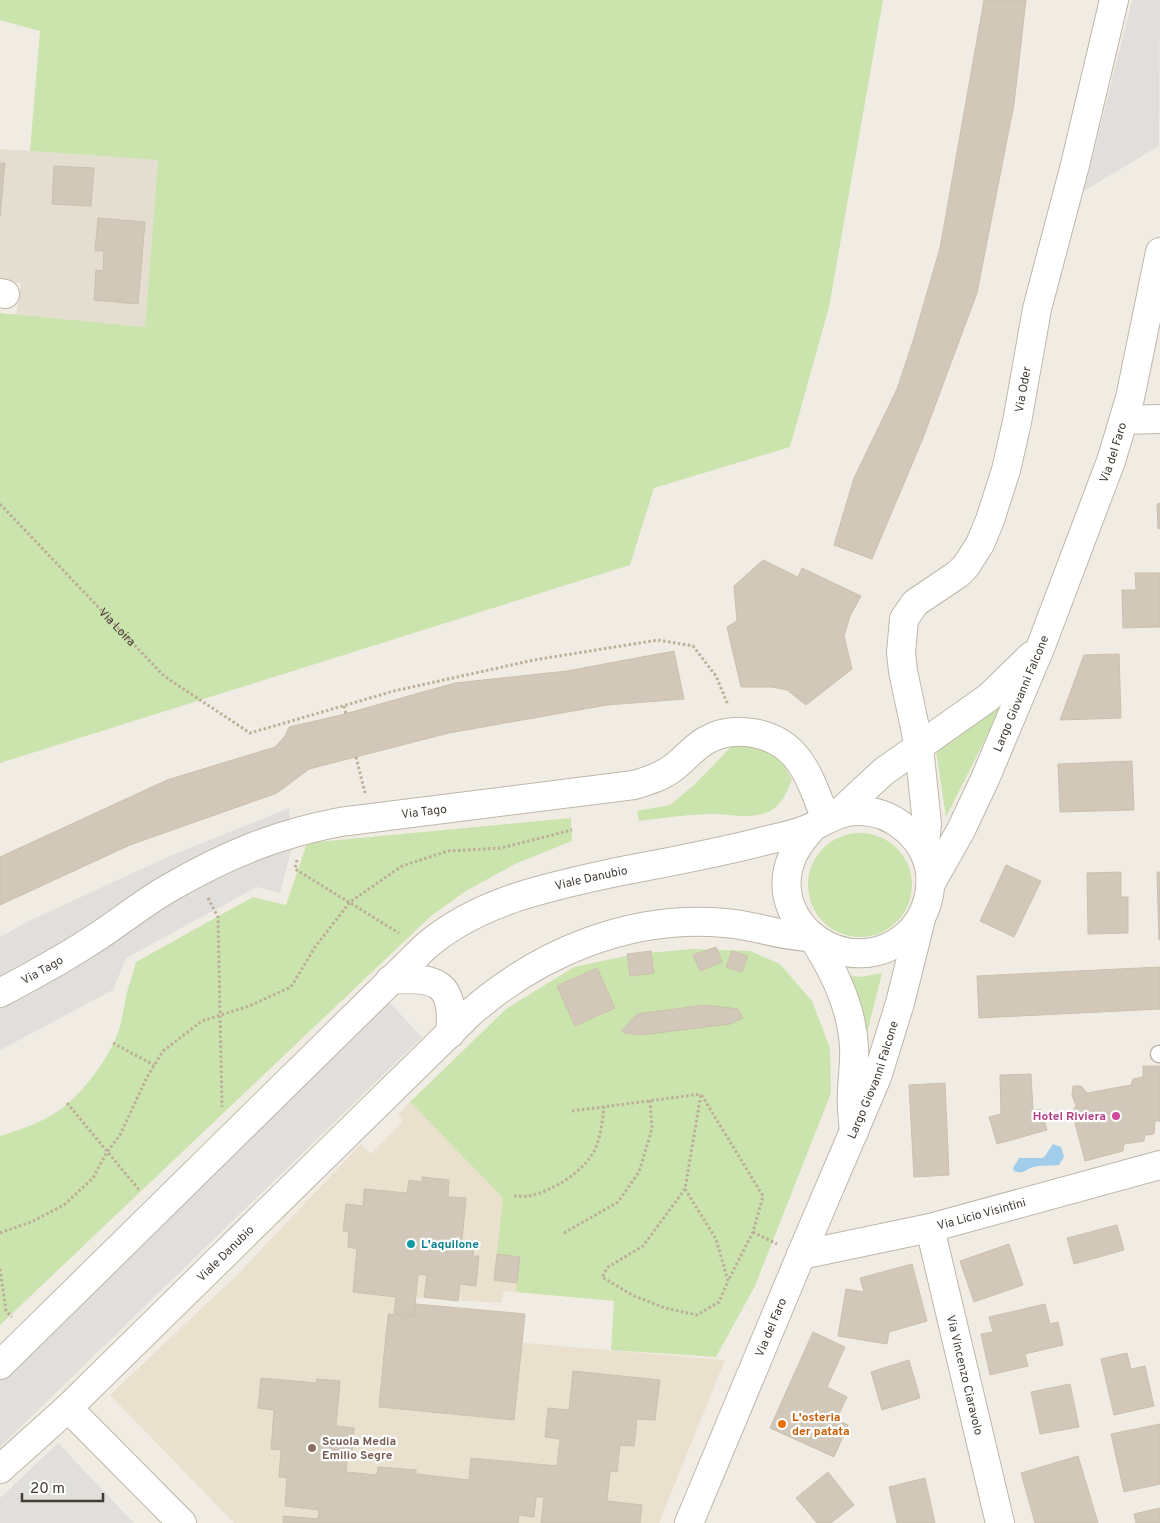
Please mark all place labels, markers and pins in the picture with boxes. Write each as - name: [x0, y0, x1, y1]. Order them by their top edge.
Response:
- place label: Hotel Riviera: [1033, 1109, 1106, 1125]
- marker: Hotel Riviera: [1110, 1110, 1122, 1122]
- place label: L'aquilone: [421, 1237, 479, 1253]
- marker: L'aquilone: [405, 1238, 417, 1250]
- place label: L'osteria der patata: [792, 1410, 850, 1440]
- marker: L'osteria der patata: [776, 1418, 788, 1430]
- place label: Scuola Media Emilio Segre: [322, 1434, 396, 1464]
- marker: Scuola Media Emilio Segre: [306, 1442, 318, 1454]

